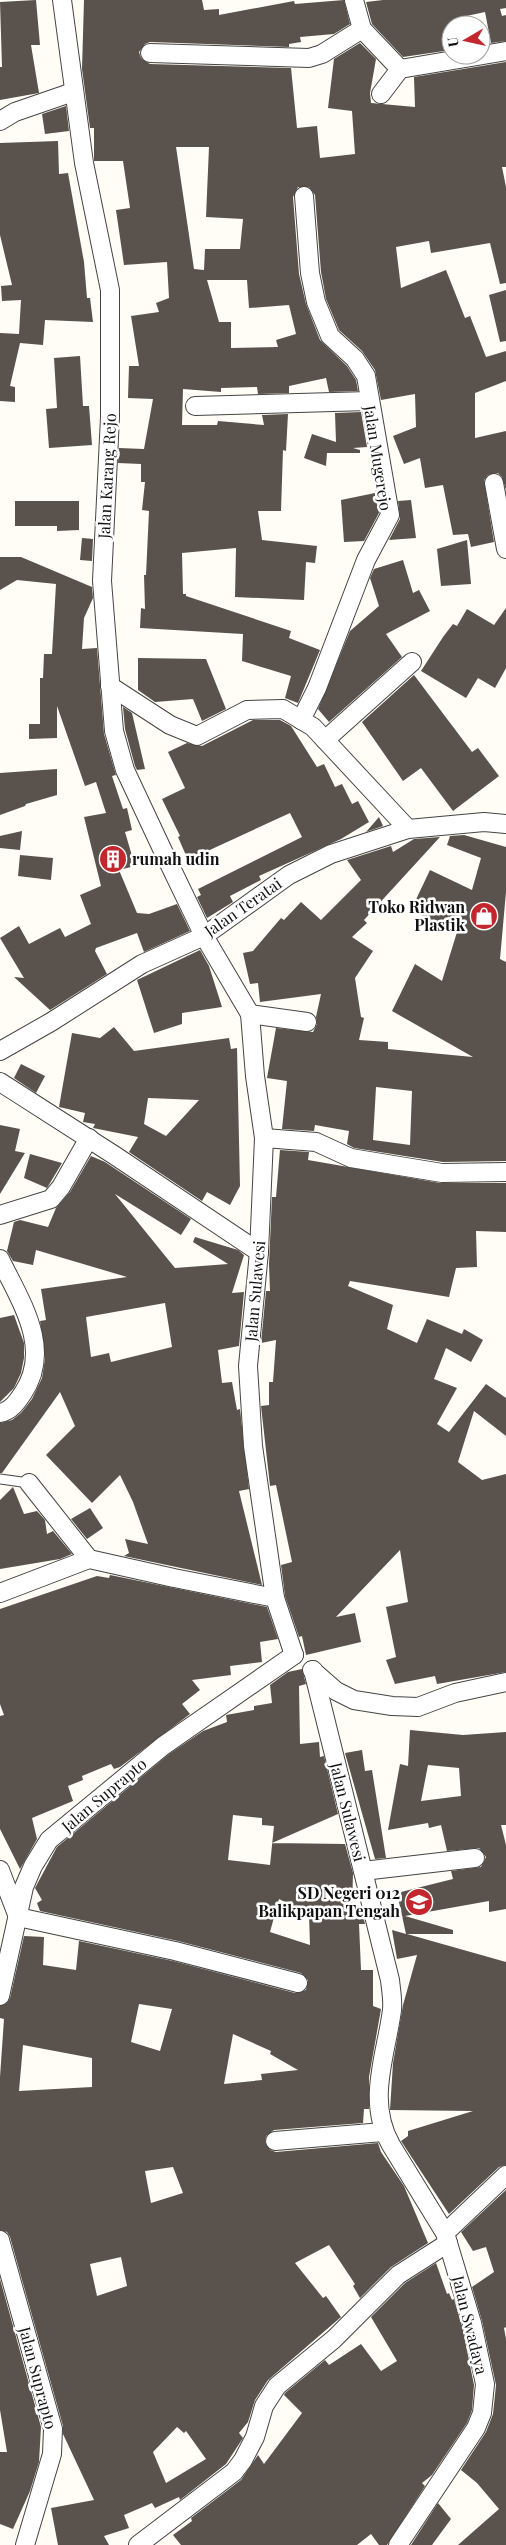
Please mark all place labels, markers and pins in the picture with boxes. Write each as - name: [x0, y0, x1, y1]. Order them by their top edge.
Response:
- building icon: rumah udin: [98, 844, 128, 874]
- place label: rumah udin: [132, 848, 220, 869]
- place label: Toko Ridwan Plastik: [368, 896, 466, 935]
- shop icon: Toko Ridwan Plastik: [469, 901, 499, 931]
- place label: SD Negeri 012 Balikpapan Tengah: [258, 1882, 400, 1921]
- school or university icon: SD Negeri 012 Balikpapan Tengah: [404, 1887, 434, 1917]

